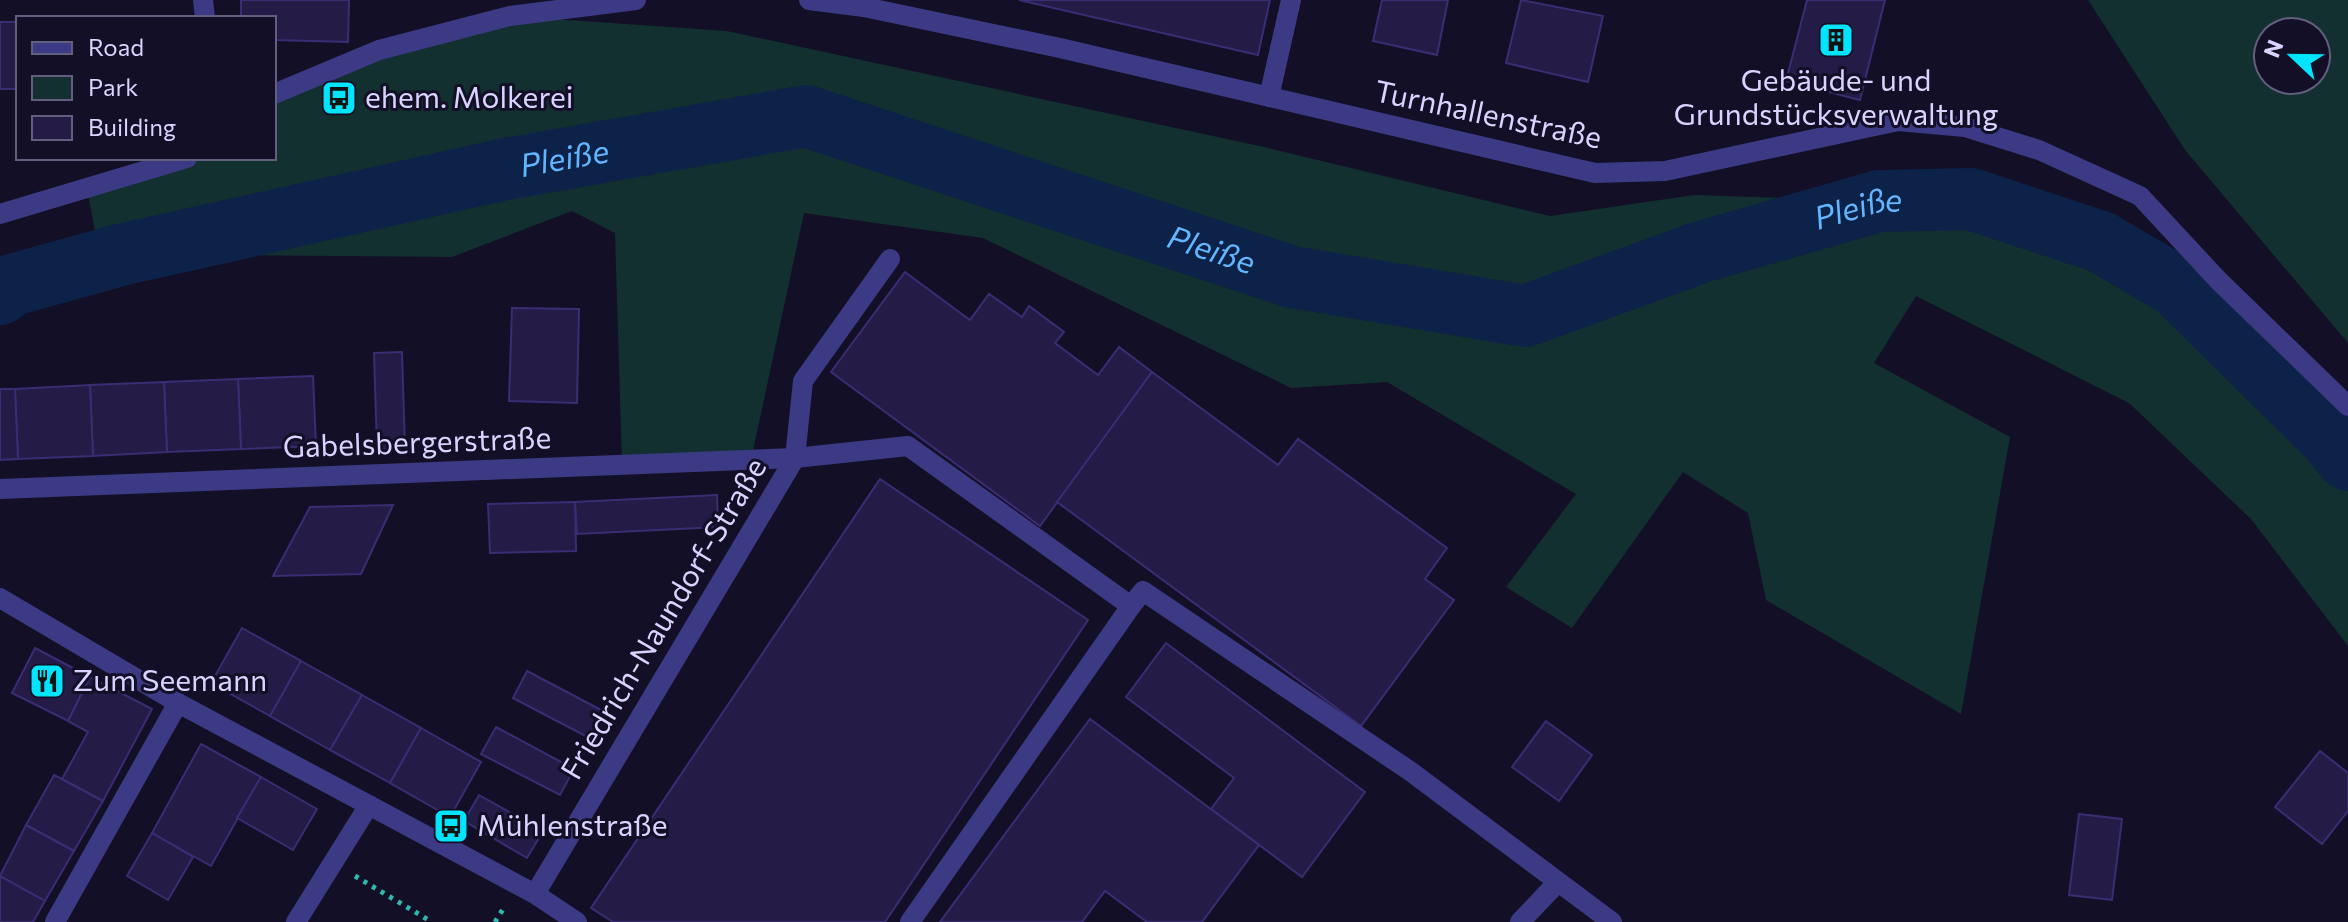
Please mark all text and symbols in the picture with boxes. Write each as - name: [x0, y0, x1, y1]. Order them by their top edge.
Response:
- legend: [16, 16, 276, 160]
- north arrow: [2252, 16, 2332, 96]
- building icon: Gebäude- und Grundstücksverwaltung: [1817, 21, 1855, 59]
- text: Road: [88, 32, 144, 61]
- text: N: [2257, 36, 2289, 61]
- place label: Gebäude- und Grundstücksverwaltung: [1674, 60, 1998, 131]
- street label: Turnhallenstraße: [1372, 70, 1605, 155]
- text: Park: [88, 72, 138, 101]
- place label: ehem. Molkerei: [365, 77, 573, 114]
- bus stop icon: ehem. Molkerei: [320, 79, 358, 117]
- text: Building: [88, 112, 176, 141]
- water label: Pleiße: [517, 129, 612, 184]
- water label: Pleiße: [1809, 178, 1902, 237]
- water label: Pleiße: [1163, 215, 1261, 281]
- street label: Gabelsbergerstraße: [282, 417, 552, 464]
- street label: Friedrich-Naundorf-Straße: [551, 450, 773, 785]
- place label: Zum Seemann: [73, 660, 267, 697]
- restaurant icon: Zum Seemann: [28, 662, 66, 700]
- place label: Mühlenstraße: [477, 805, 667, 842]
- bus stop icon: Mühlenstraße: [432, 807, 470, 845]

